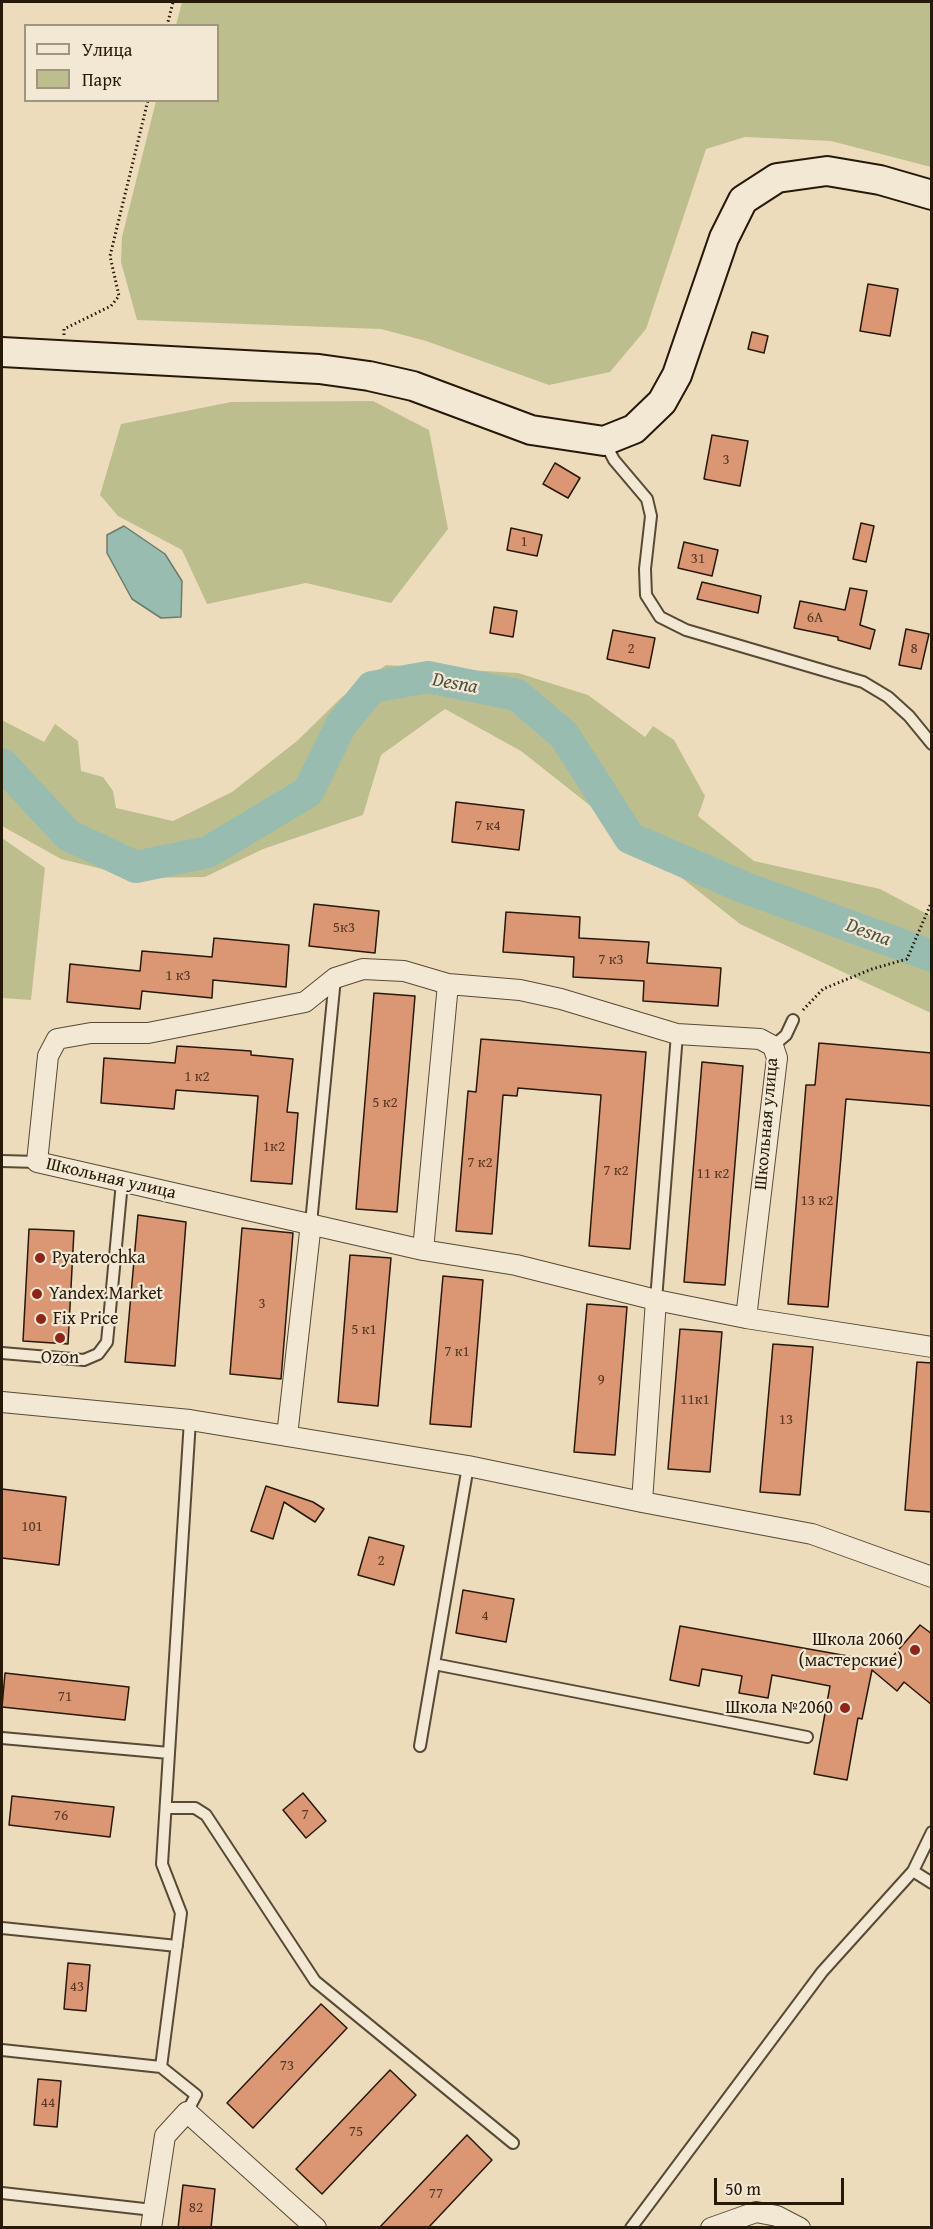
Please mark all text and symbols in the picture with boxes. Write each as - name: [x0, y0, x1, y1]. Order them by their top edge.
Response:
- legend: [24, 24, 219, 102]
- text: Улица: [82, 36, 132, 63]
- text: Парк: [82, 66, 121, 93]
- house number: 3: [722, 451, 730, 469]
- house number: 1: [520, 533, 528, 551]
- house number: 31: [691, 550, 705, 568]
- house number: 6А: [807, 609, 823, 627]
- house number: 2: [627, 640, 635, 658]
- house number: 8: [910, 640, 918, 658]
- water label: Desna: [430, 668, 480, 700]
- house number: 7 к4: [475, 817, 501, 835]
- water label: Desna: [842, 914, 894, 952]
- house number: 5к3: [333, 919, 355, 937]
- house number: 7 к3: [598, 951, 624, 969]
- house number: 1 к3: [165, 967, 191, 985]
- street label: Школьная улица: [750, 1057, 784, 1191]
- house number: 1 к2: [184, 1068, 210, 1086]
- house number: 5 к2: [372, 1094, 398, 1112]
- house number: 1к2: [263, 1138, 285, 1156]
- street label: Школьная улица: [44, 1154, 178, 1204]
- house number: 7 к2: [467, 1154, 493, 1172]
- house number: 7 к2: [603, 1162, 629, 1180]
- house number: 11 к2: [697, 1165, 729, 1183]
- house number: 13 к2: [801, 1192, 833, 1210]
- place label: Pyaterochka: [52, 1247, 145, 1269]
- marker: Pyaterochka: [33, 1251, 47, 1265]
- place label: Yandex.Market: [49, 1283, 163, 1305]
- marker: Yandex.Market: [30, 1287, 44, 1301]
- house number: 3: [258, 1295, 266, 1313]
- place label: Fix Price: [53, 1308, 119, 1330]
- marker: Fix Price: [34, 1312, 48, 1326]
- house number: 5 к1: [351, 1321, 377, 1339]
- marker: Ozon: [53, 1331, 67, 1345]
- house number: 7 к1: [444, 1343, 470, 1361]
- place label: Ozon: [41, 1347, 79, 1369]
- house number: 9: [597, 1371, 605, 1389]
- house number: 11к1: [680, 1391, 710, 1409]
- house number: 13: [779, 1411, 793, 1429]
- house number: 101: [21, 1518, 43, 1536]
- house number: 2: [377, 1552, 385, 1570]
- house number: 4: [481, 1607, 489, 1625]
- place label: Школа 2060 (мастерские): [799, 1629, 903, 1672]
- marker: Школа 2060 (мастерские): [908, 1643, 922, 1657]
- house number: 71: [58, 1688, 72, 1706]
- place label: Школа №2060: [725, 1697, 833, 1719]
- marker: Школа №2060: [838, 1701, 852, 1715]
- house number: 7: [301, 1806, 309, 1824]
- house number: 76: [54, 1807, 68, 1825]
- house number: 43: [70, 1978, 84, 1996]
- house number: 73: [280, 2057, 294, 2075]
- house number: 44: [41, 2094, 55, 2112]
- house number: 75: [349, 2123, 363, 2141]
- scale bar: [717, 2166, 848, 2204]
- text: 50 m: [725, 2175, 761, 2202]
- house number: 77: [429, 2185, 443, 2203]
- house number: 82: [189, 2199, 203, 2217]

